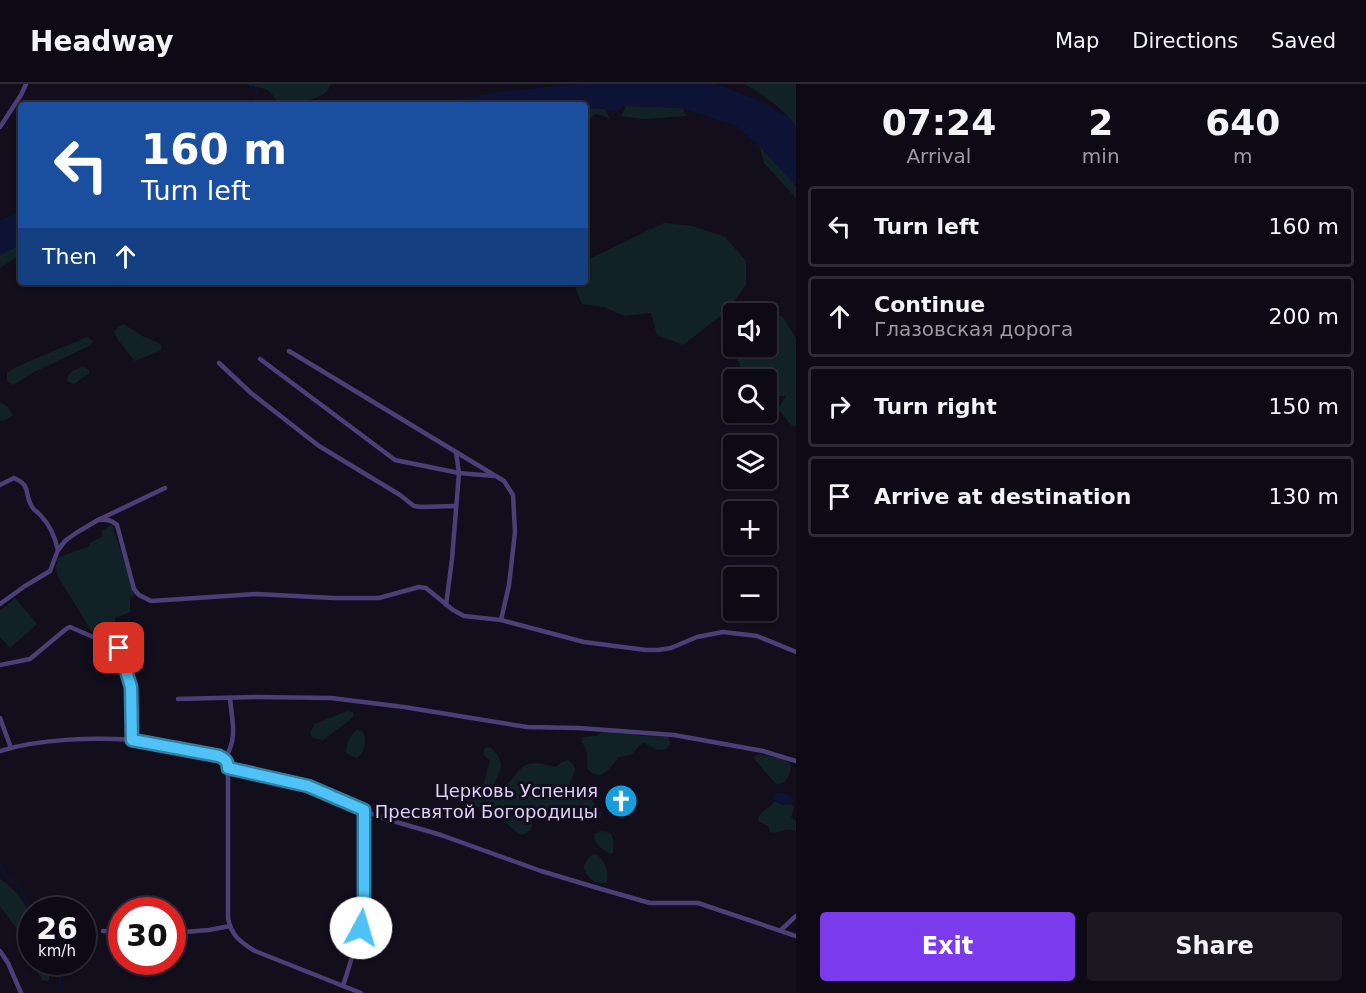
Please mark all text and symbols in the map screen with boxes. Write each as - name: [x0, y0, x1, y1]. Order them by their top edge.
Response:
- text: Headway: [30, 25, 174, 58]
- text: Map: [1055, 29, 1099, 53]
- text: Directions: [1132, 29, 1238, 53]
- text: Saved: [1271, 29, 1336, 53]
- text: 07:24: [882, 102, 996, 143]
- text: 2: [1088, 102, 1113, 143]
- text: 640: [1205, 102, 1280, 143]
- text: 160 m: [141, 125, 287, 174]
- icon: left: [42, 126, 120, 204]
- text: Arrival: [906, 144, 971, 168]
- text: min: [1082, 144, 1120, 168]
- text: m: [1233, 144, 1253, 168]
- text: Turn left: [141, 175, 251, 206]
- icon: left: [823, 210, 856, 243]
- text: Turn left: [874, 214, 979, 239]
- text: 160 m: [1269, 214, 1339, 239]
- icon: ahead: [109, 240, 142, 273]
- text: Then: [42, 244, 97, 269]
- text: Continue: [874, 292, 985, 317]
- icon: ahead: [823, 300, 856, 333]
- map controls: [723, 303, 777, 621]
- button: sound: [723, 303, 777, 357]
- text: 200 m: [1269, 304, 1339, 329]
- text: Глазовская дорога: [874, 317, 1073, 341]
- button: search: [723, 369, 777, 423]
- icon: right: [823, 390, 856, 423]
- text: Turn right: [874, 394, 997, 419]
- text: 150 m: [1269, 394, 1339, 419]
- button: layers: [723, 435, 777, 489]
- icon: arrive: [823, 480, 856, 513]
- text: Arrive at destination: [874, 484, 1131, 509]
- text: 130 m: [1269, 484, 1339, 509]
- button: +: [723, 501, 777, 555]
- button: −: [723, 567, 777, 621]
- pin: [93, 622, 144, 673]
- icon: arrive: [102, 631, 135, 664]
- place label: Церковь Успения Пресвятой Богородицы: [375, 780, 598, 822]
- church icon: Церковь Успения Пресвятой Богородицы: [603, 783, 639, 819]
- position arrow: [329, 896, 393, 960]
- speed limit sign: 30: [108, 897, 186, 975]
- text: 26: [36, 911, 78, 946]
- button: Exit: [820, 912, 1075, 981]
- button: Share: [1087, 912, 1342, 981]
- text: km/h: [38, 942, 76, 960]

